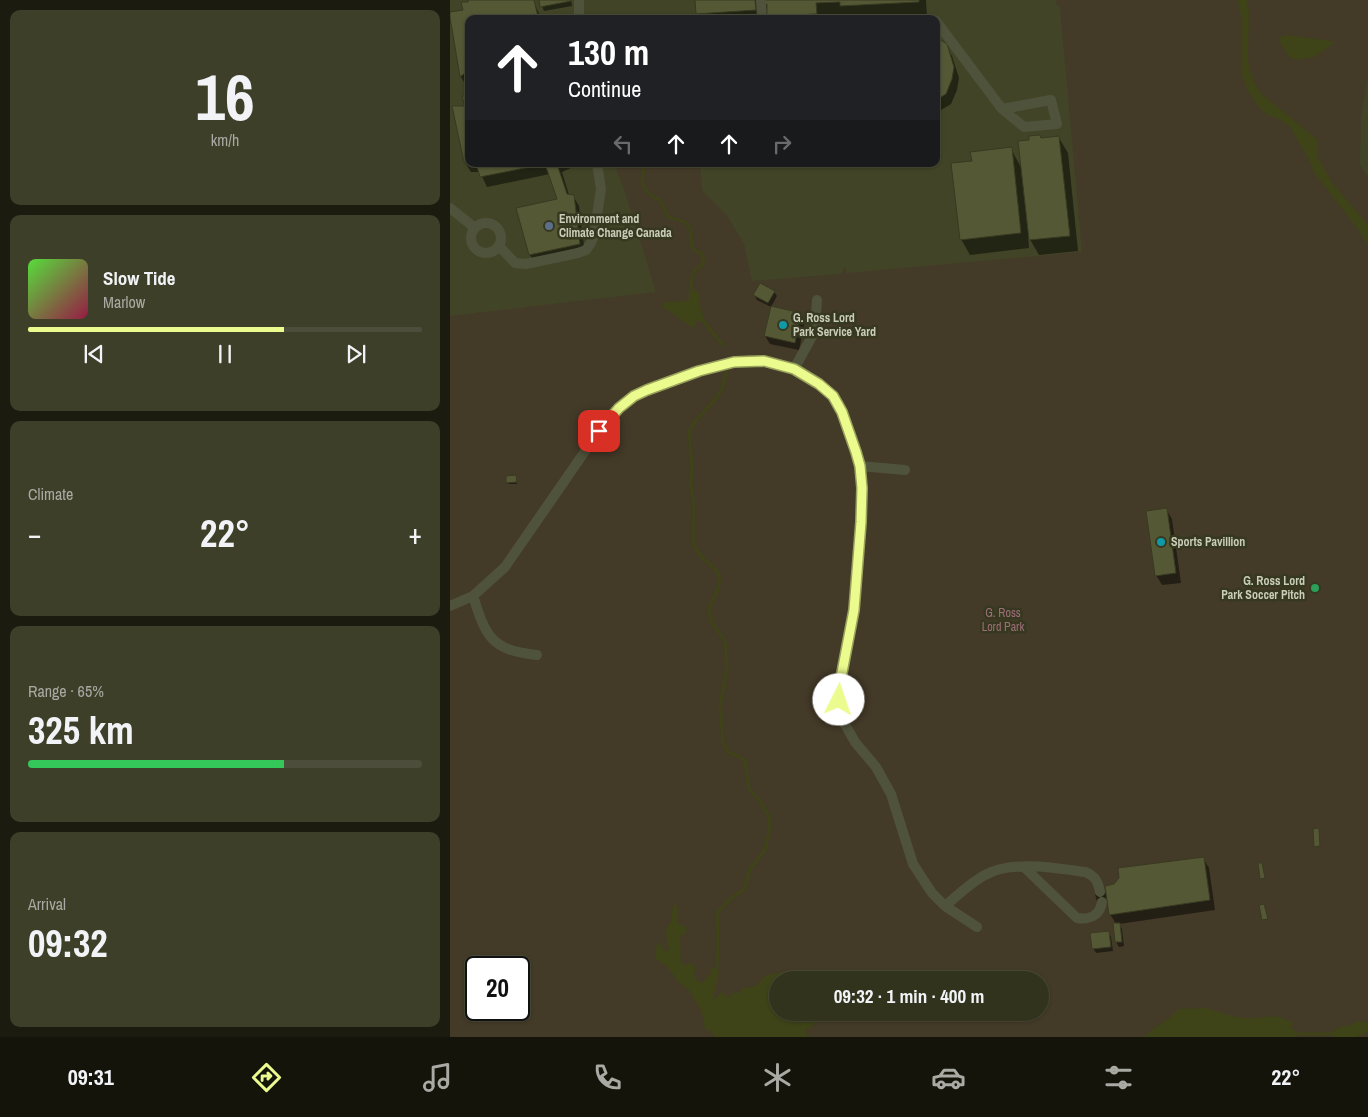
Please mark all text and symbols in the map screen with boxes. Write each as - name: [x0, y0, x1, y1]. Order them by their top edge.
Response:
- text: 130 m: [568, 29, 649, 76]
- icon: ahead: [485, 35, 550, 100]
- text: 16: [195, 53, 255, 140]
- text: Continue: [568, 74, 641, 104]
- text: km/h: [211, 129, 239, 151]
- icon: left: [609, 130, 637, 158]
- icon: ahead: [662, 130, 690, 158]
- icon: ahead: [715, 130, 743, 158]
- icon: right: [768, 130, 796, 158]
- place label: Environment and Climate Change Canada: [559, 211, 672, 241]
- marker: Environment and Climate Change Canada: [543, 220, 555, 232]
- text: Slow Tide: [103, 265, 175, 291]
- text: Marlow: [103, 291, 145, 313]
- place label: G. Ross Lord Park Service Yard: [793, 310, 876, 340]
- marker: G. Ross Lord Park Service Yard: [777, 319, 789, 331]
- icon: previous: [80, 340, 108, 368]
- icon: pause: [211, 340, 239, 368]
- icon: next: [342, 340, 370, 368]
- pin: [578, 410, 620, 452]
- icon: arrive: [585, 417, 613, 445]
- text: Climate: [28, 483, 73, 505]
- text: 22°: [200, 508, 250, 559]
- text: −: [28, 515, 41, 553]
- text: +: [409, 515, 422, 553]
- place label: Sports Pavillion: [1171, 534, 1245, 550]
- marker: Sports Pavillion: [1155, 536, 1167, 548]
- place label: G. Ross Lord Park Soccer Pitch: [1221, 573, 1305, 603]
- marker: G. Ross Lord Park Soccer Pitch: [1309, 582, 1321, 594]
- park label: G. Ross Lord Park: [982, 605, 1024, 635]
- position arrow: [812, 673, 864, 725]
- text: Range · 65%: [28, 680, 104, 702]
- text: 325 km: [28, 705, 134, 756]
- text: Arrival: [28, 893, 66, 915]
- text: 09:32: [28, 918, 108, 969]
- speed limit sign: 20: [465, 956, 530, 1021]
- text: 09:32 · 1 min · 400 m: [834, 983, 984, 1009]
- icon: directions: [249, 1060, 284, 1095]
- icon: music: [420, 1060, 455, 1095]
- icon: phone: [590, 1060, 625, 1095]
- icon: climate: [760, 1060, 795, 1095]
- icon: car: [931, 1060, 966, 1095]
- icon: filters: [1101, 1060, 1136, 1095]
- text: 09:31: [68, 1062, 114, 1092]
- text: 22°: [1271, 1062, 1300, 1092]

